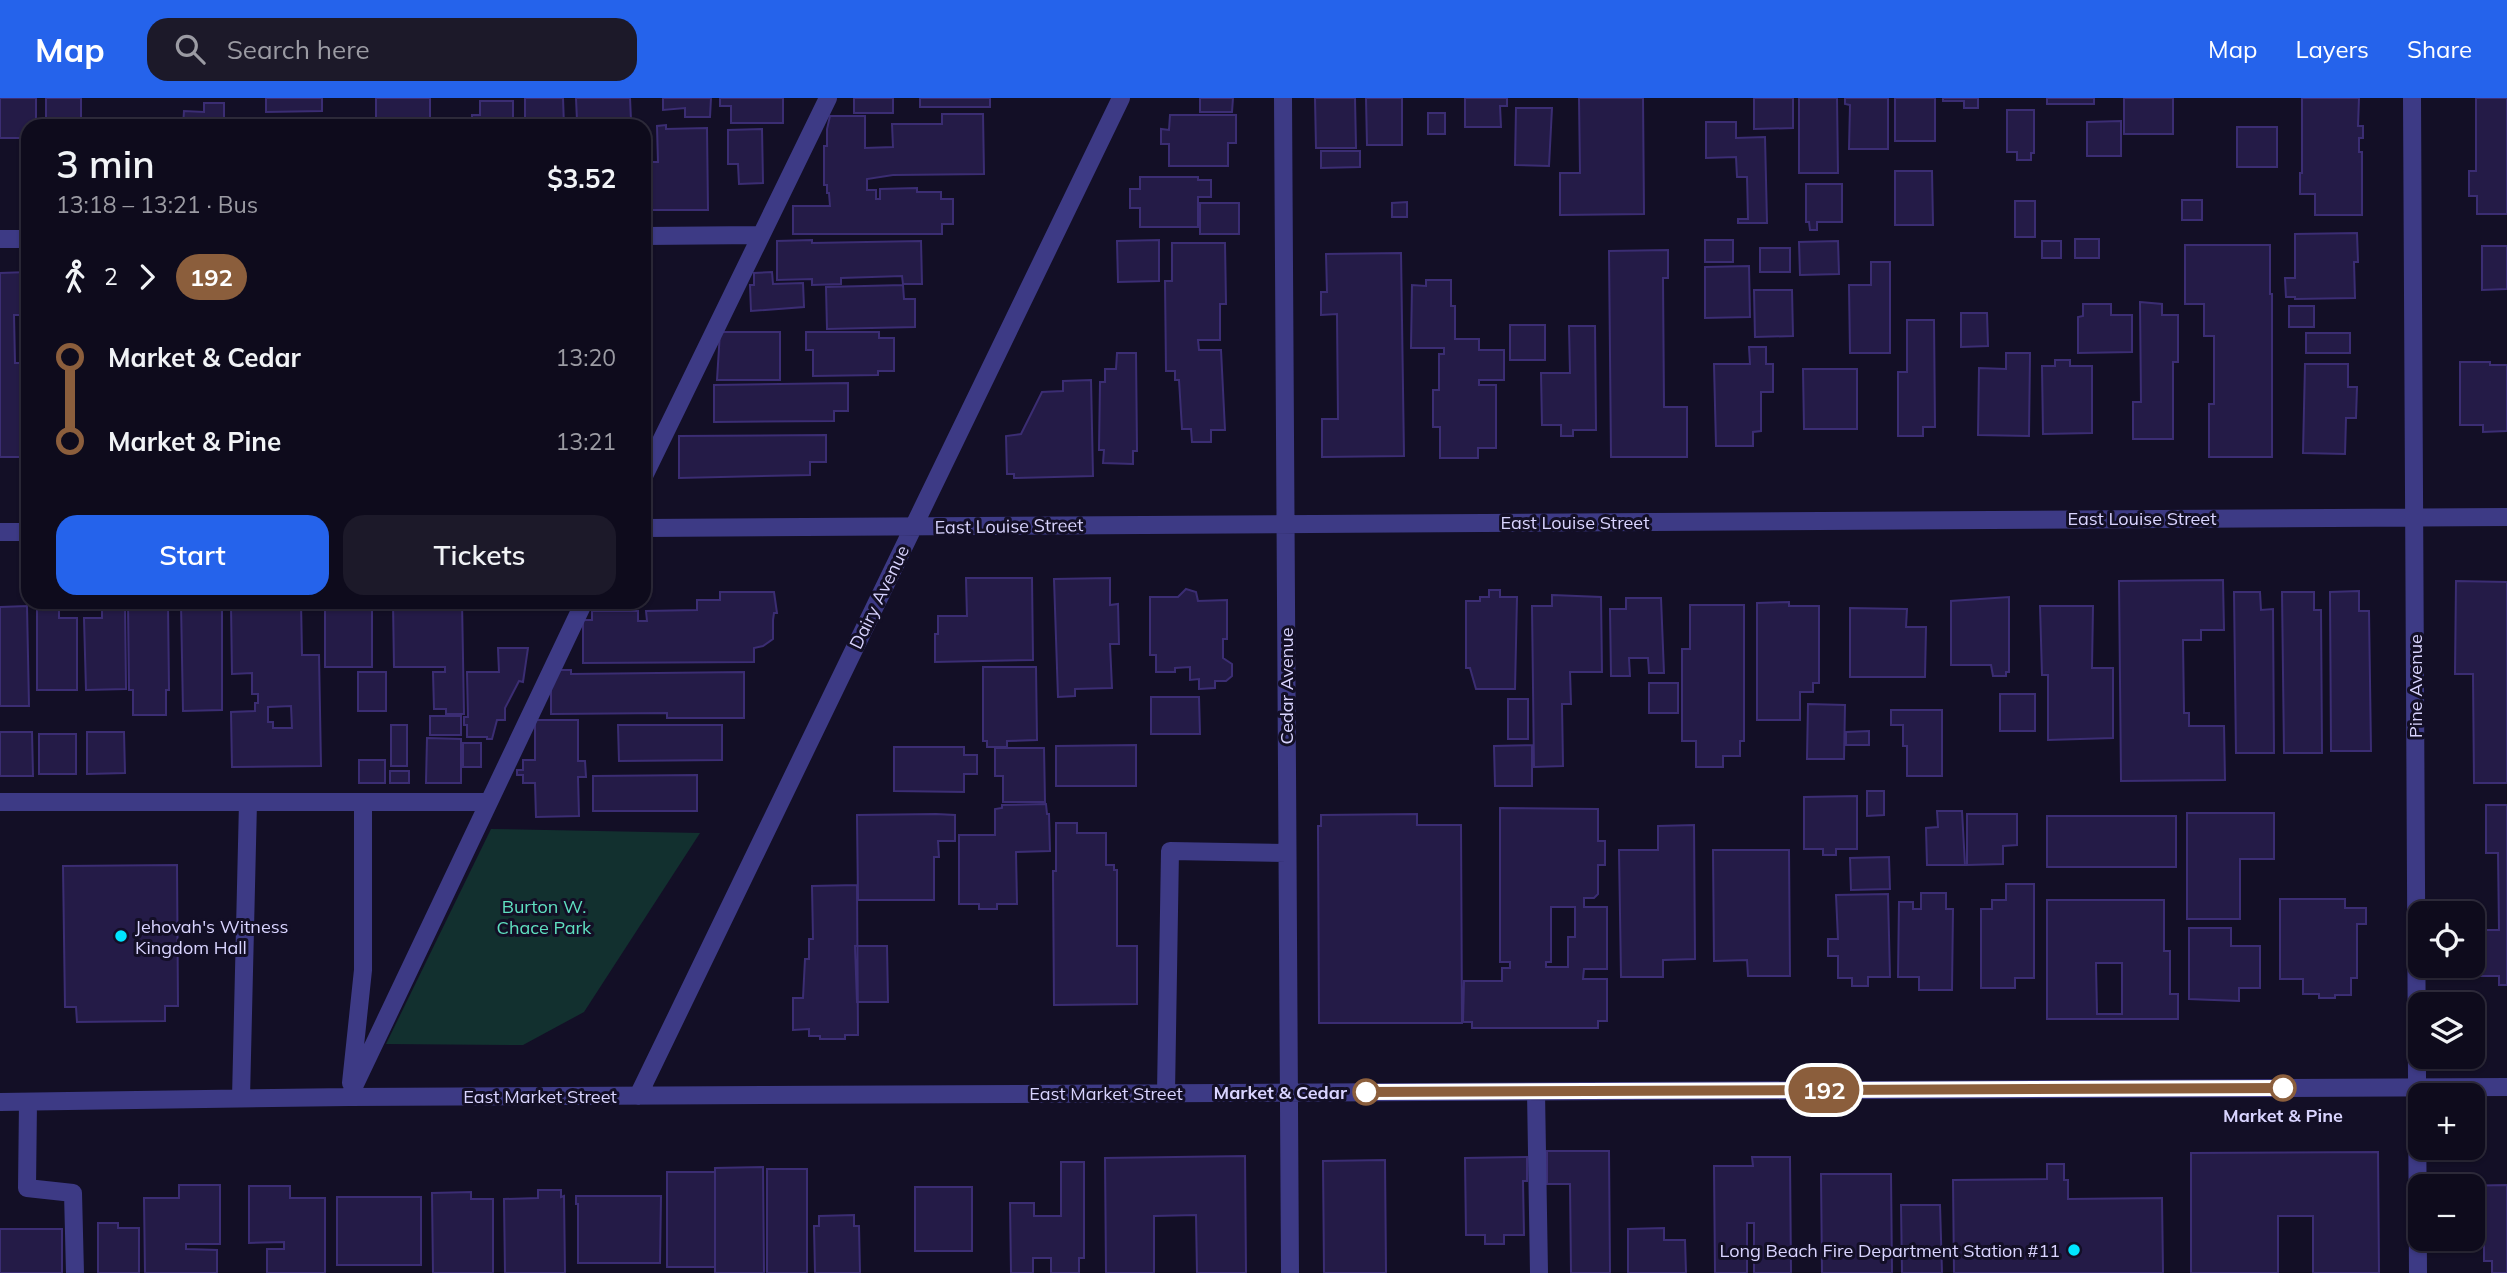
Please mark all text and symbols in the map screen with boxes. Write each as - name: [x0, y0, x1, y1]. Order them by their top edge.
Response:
- search box: [147, 18, 637, 81]
- text: Map: [35, 29, 105, 70]
- icon: search: [171, 30, 209, 68]
- text: Search here: [227, 33, 370, 66]
- text: Map: [2208, 34, 2257, 64]
- text: Layers: [2295, 34, 2369, 64]
- text: Share: [2407, 34, 2472, 64]
- text: 3 min: [56, 140, 155, 188]
- text: $3.52: [547, 162, 616, 195]
- text: 13:18 – 13:21 · Bus: [56, 190, 258, 219]
- icon: walk: [56, 258, 94, 296]
- icon: forward: [128, 258, 166, 296]
- text: 2: [104, 262, 118, 291]
- text: 192: [190, 262, 233, 292]
- text: Market & Cedar: [108, 341, 301, 374]
- text: 13:20: [556, 343, 616, 372]
- text: Market & Pine: [108, 425, 281, 458]
- text: 13:21: [556, 427, 616, 456]
- street label: East Louise Street: [2068, 507, 2216, 530]
- street label: East Louise Street: [1501, 511, 1649, 534]
- street label: East Louise Street: [934, 513, 1084, 539]
- button: Start: [56, 515, 329, 595]
- button: Tickets: [343, 515, 616, 595]
- street label: Dairy Avenue: [844, 541, 914, 653]
- street label: Cedar Avenue: [1275, 627, 1298, 745]
- street label: Pine Avenue: [2404, 634, 2427, 738]
- park label: Burton W. Chace Park: [497, 895, 592, 939]
- map controls: [2408, 901, 2485, 1251]
- button: locate: [2408, 901, 2485, 978]
- place label: Jehovah's Witness Kingdom Hall: [135, 915, 289, 959]
- marker: Jehovah's Witness Kingdom Hall: [113, 928, 129, 944]
- button: layers: [2408, 992, 2485, 1069]
- line badge: 192: [1784, 1067, 1864, 1113]
- text: 192: [1802, 1075, 1846, 1105]
- marker: Market & Pine: [2270, 1075, 2296, 1101]
- marker: Market & Cedar: [1353, 1079, 1379, 1105]
- place label: Market & Cedar: [1213, 1081, 1348, 1104]
- street label: East Market Street: [1029, 1082, 1183, 1105]
- button: +: [2408, 1083, 2485, 1160]
- street label: East Market Street: [463, 1085, 617, 1108]
- place label: Market & Pine: [2223, 1104, 2343, 1127]
- button: −: [2408, 1174, 2485, 1251]
- place label: Long Beach Fire Department Station #11: [1720, 1239, 2060, 1262]
- marker: Long Beach Fire Department Station #11: [2066, 1242, 2082, 1258]

